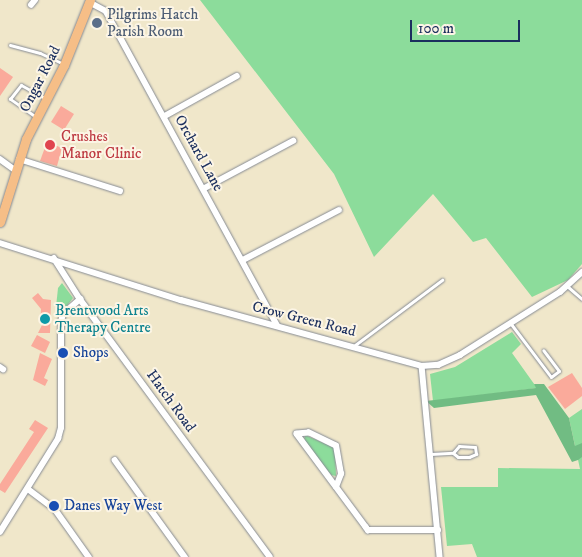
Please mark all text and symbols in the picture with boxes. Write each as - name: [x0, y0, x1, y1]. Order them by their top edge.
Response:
- place label: Pilgrims Hatch Parish Room: [107, 5, 198, 40]
- scale bar: [412, 10, 522, 42]
- marker: Pilgrims Hatch Parish Room: [91, 17, 103, 29]
- text: 100 m: [418, 19, 454, 38]
- street label: Ongar Road: [16, 43, 64, 115]
- street label: Orchard Lane: [171, 112, 227, 194]
- place label: Crushes Manor Clinic: [61, 127, 141, 162]
- marker: Crushes Manor Clinic: [43, 138, 57, 152]
- street label: Crow Green Road: [250, 297, 358, 341]
- place label: Brentwood Arts Therapy Centre: [55, 301, 151, 336]
- marker: Brentwood Arts Therapy Centre: [39, 313, 51, 325]
- place label: Shops: [73, 344, 109, 362]
- marker: Shops: [57, 347, 69, 359]
- street label: Hatch Road: [142, 366, 200, 436]
- place label: Danes Way West: [64, 497, 162, 515]
- marker: Danes Way West: [48, 500, 60, 512]

